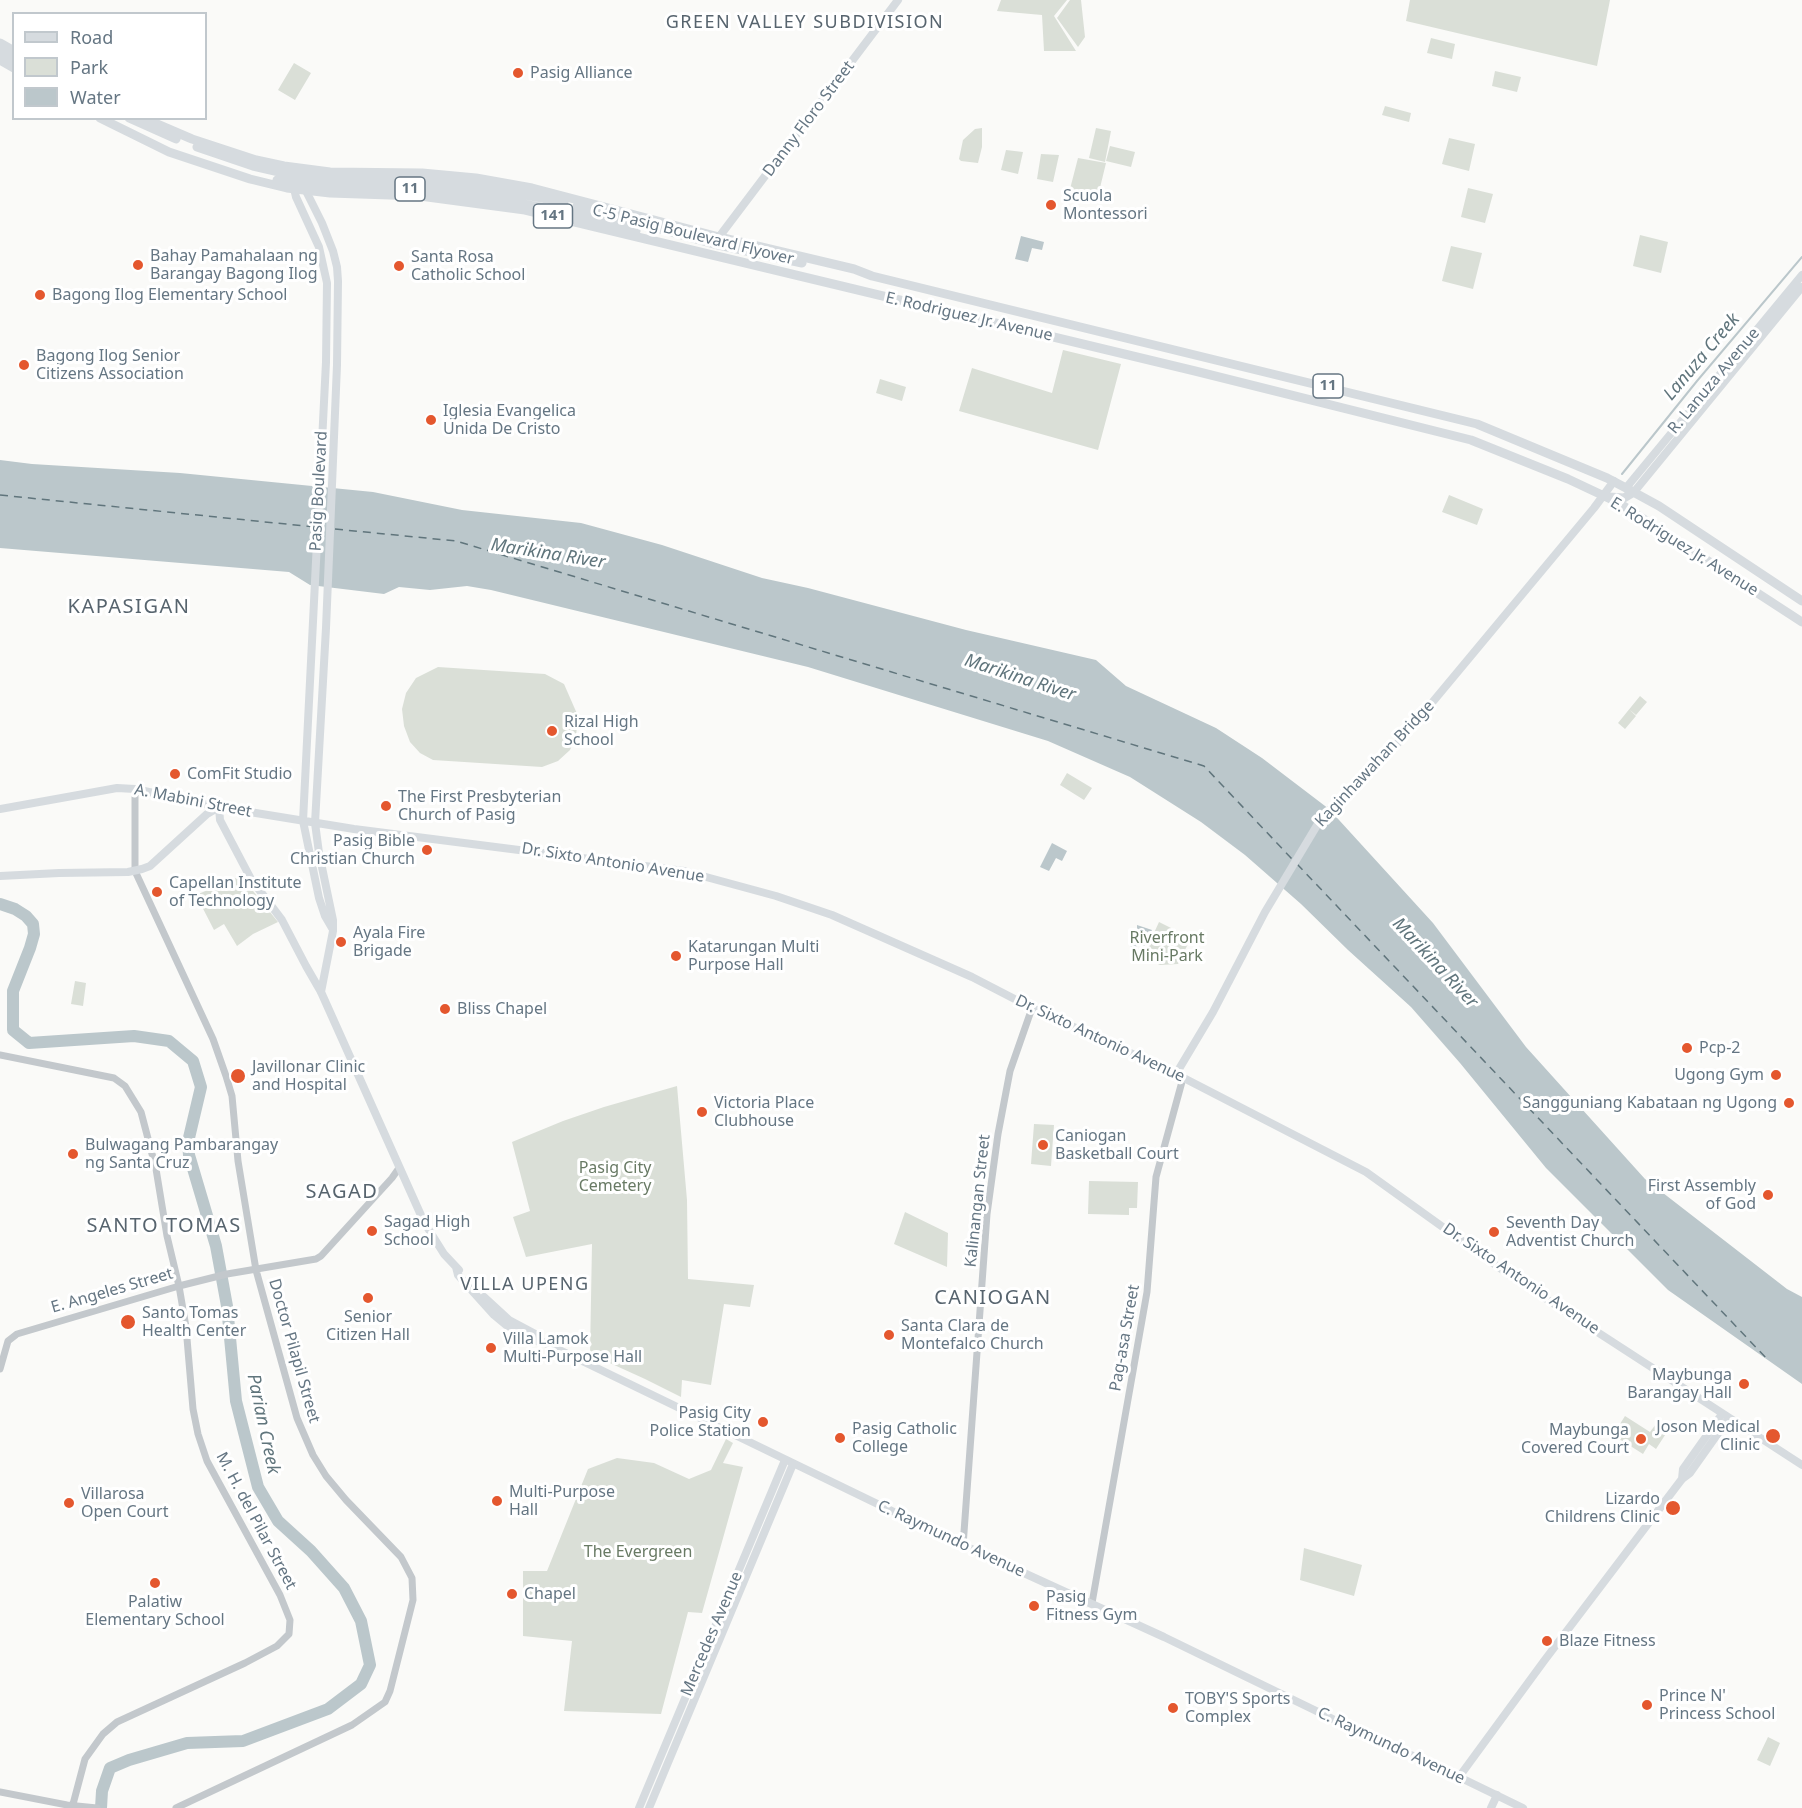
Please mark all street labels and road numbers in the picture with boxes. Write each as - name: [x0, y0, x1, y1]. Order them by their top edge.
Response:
- street label: Danny Floro Street: [759, 57, 859, 181]
- road number: 11: [395, 177, 425, 201]
- street label: C-5 Pasig Boulevard Flyover: [590, 201, 796, 269]
- road number: 141: [534, 204, 572, 228]
- street label: E. Rodriguez Jr. Avenue: [884, 288, 1054, 346]
- street label: R. Lanuza Avenue: [1664, 324, 1764, 438]
- road number: 11: [1313, 374, 1343, 398]
- street label: Pasig Boulevard: [306, 430, 332, 552]
- street label: E. Rodriguez Jr. Avenue: [1606, 494, 1762, 600]
- street label: Kaginhawahan Bridge: [1311, 697, 1439, 831]
- street label: A. Mabini Street: [133, 780, 253, 822]
- street label: Dr. Sixto Antonio Avenue: [520, 839, 706, 887]
- street label: Dr. Sixto Antonio Avenue: [1012, 991, 1188, 1087]
- street label: Kalinangan Street: [961, 1134, 995, 1268]
- street label: Dr. Sixto Antonio Avenue: [1439, 1219, 1603, 1339]
- street label: E. Angeles Street: [49, 1264, 175, 1318]
- street label: Doctor Pilapil Street: [264, 1277, 324, 1425]
- street label: Pag-asa Street: [1106, 1283, 1144, 1393]
- street label: M. H. del Pilar Street: [212, 1449, 300, 1593]
- street label: C. Raymundo Avenue: [874, 1496, 1028, 1582]
- street label: Mercedes Avenue: [677, 1569, 747, 1699]
- street label: C. Raymundo Avenue: [1314, 1703, 1468, 1789]

